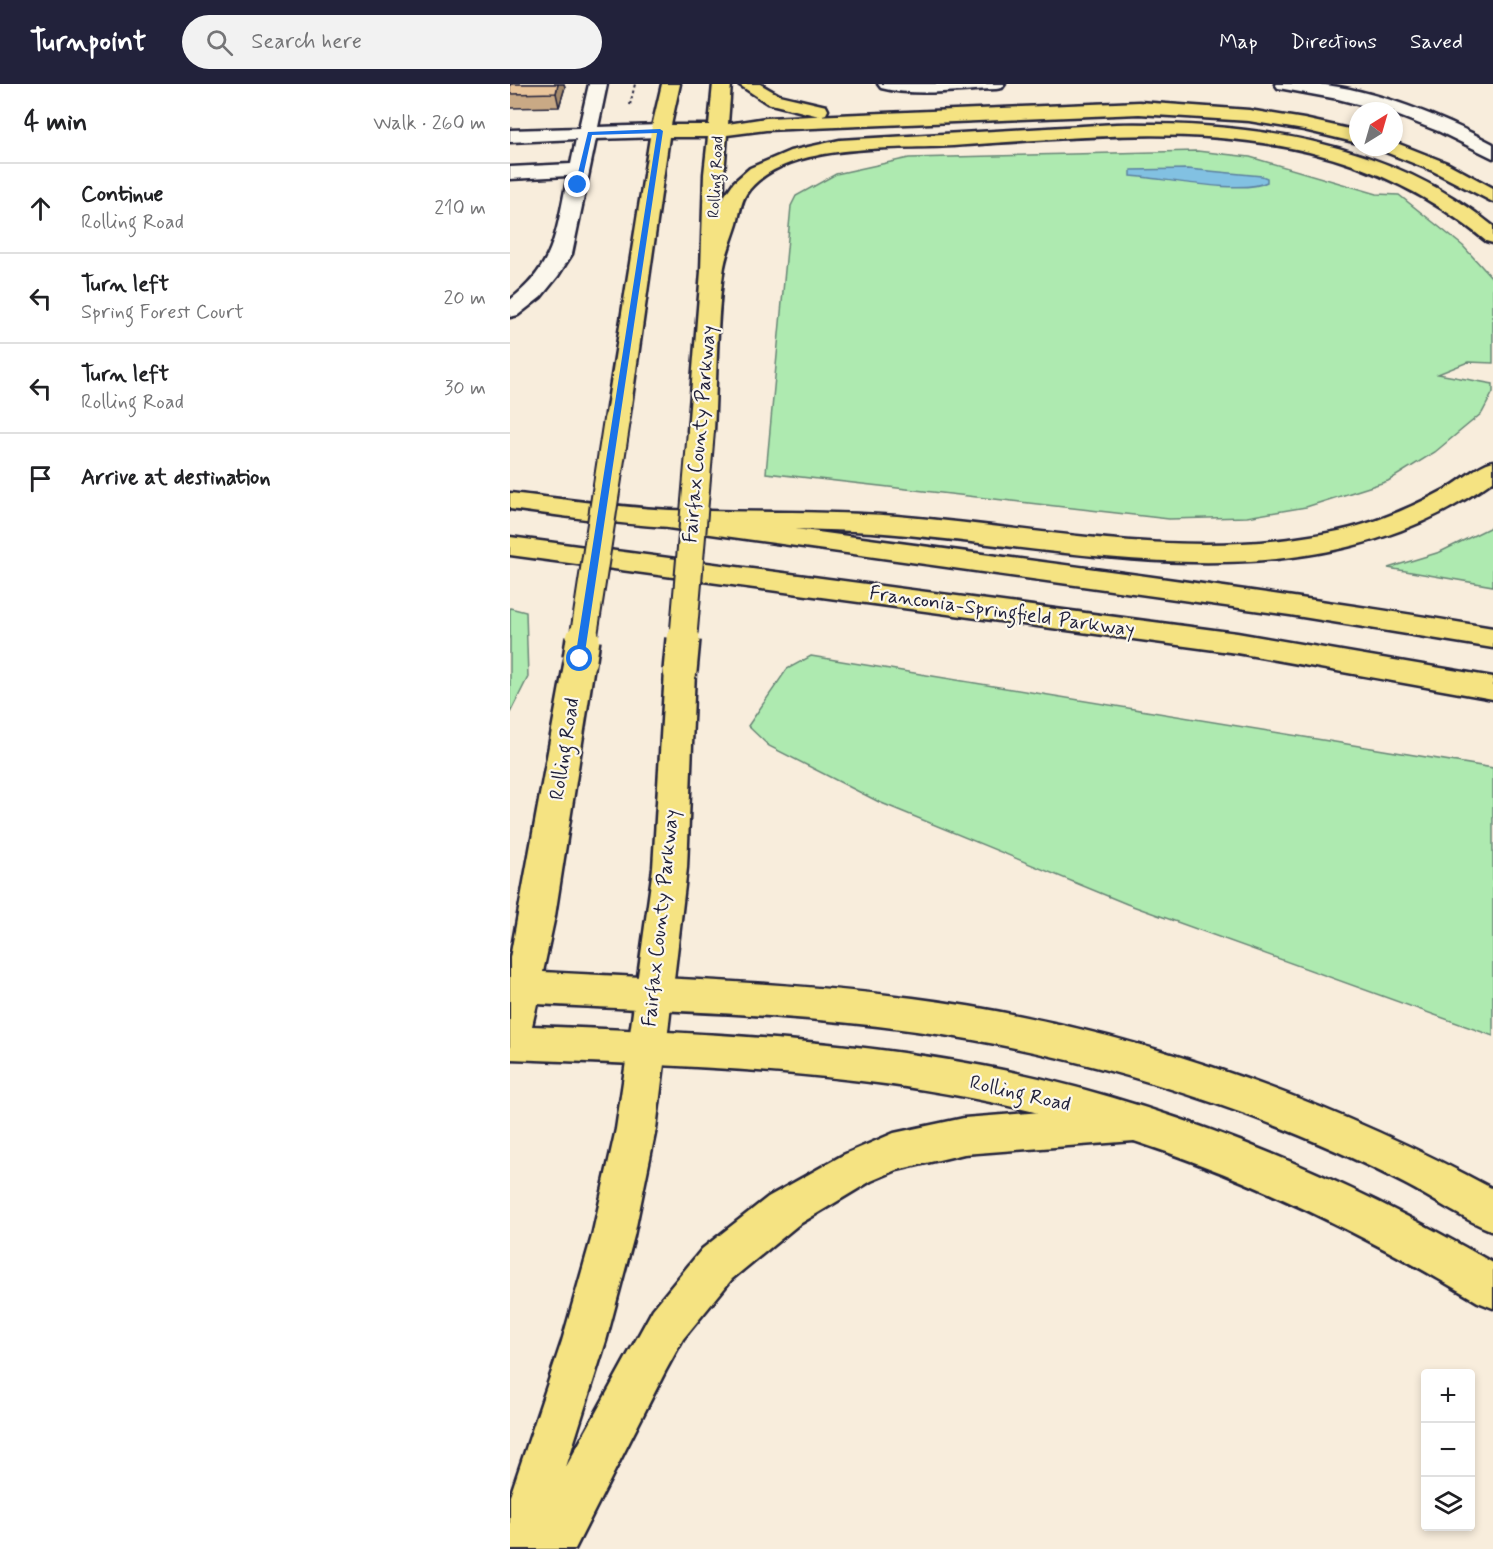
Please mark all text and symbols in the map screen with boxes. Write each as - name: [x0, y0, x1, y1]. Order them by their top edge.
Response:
- search box: [182, 15, 602, 69]
- text: Turnpoint: [30, 24, 146, 61]
- icon: search: [203, 26, 236, 59]
- text: Search here: [251, 28, 362, 56]
- text: Map: [1219, 28, 1258, 56]
- text: Directions: [1291, 28, 1377, 56]
- text: Saved: [1410, 28, 1463, 56]
- north arrow: [1349, 102, 1403, 156]
- text: 4 min: [24, 106, 87, 140]
- text: Walk · 260 m: [373, 110, 486, 137]
- street label: Rolling Road: [703, 135, 730, 219]
- route end: [564, 171, 590, 197]
- text: Continue: [81, 181, 163, 209]
- icon: ahead: [24, 192, 57, 225]
- text: 210 m: [434, 195, 486, 222]
- text: Rolling Road: [81, 209, 184, 236]
- text: Turn left: [81, 271, 169, 299]
- icon: left: [24, 282, 57, 315]
- text: 20 m: [443, 285, 486, 312]
- text: Spring Forest Court: [81, 299, 244, 326]
- street label: Fairfax County Parkway: [677, 324, 723, 544]
- text: Turn left: [81, 361, 169, 389]
- icon: left: [24, 372, 57, 405]
- text: 30 m: [444, 375, 486, 402]
- text: Rolling Road: [81, 389, 184, 416]
- icon: arrive: [24, 462, 57, 495]
- text: Arrive at destination: [81, 464, 271, 492]
- street label: Franconia-Springfield Parkway: [867, 580, 1136, 646]
- route start: [566, 645, 592, 671]
- street label: Rolling Road: [544, 696, 588, 802]
- street label: Fairfax County Parkway: [636, 808, 686, 1028]
- street label: Rolling Road: [966, 1069, 1073, 1121]
- map controls: [1421, 1369, 1475, 1531]
- button: +: [1421, 1369, 1475, 1423]
- button: −: [1421, 1423, 1475, 1477]
- button: layers: [1421, 1477, 1475, 1531]

